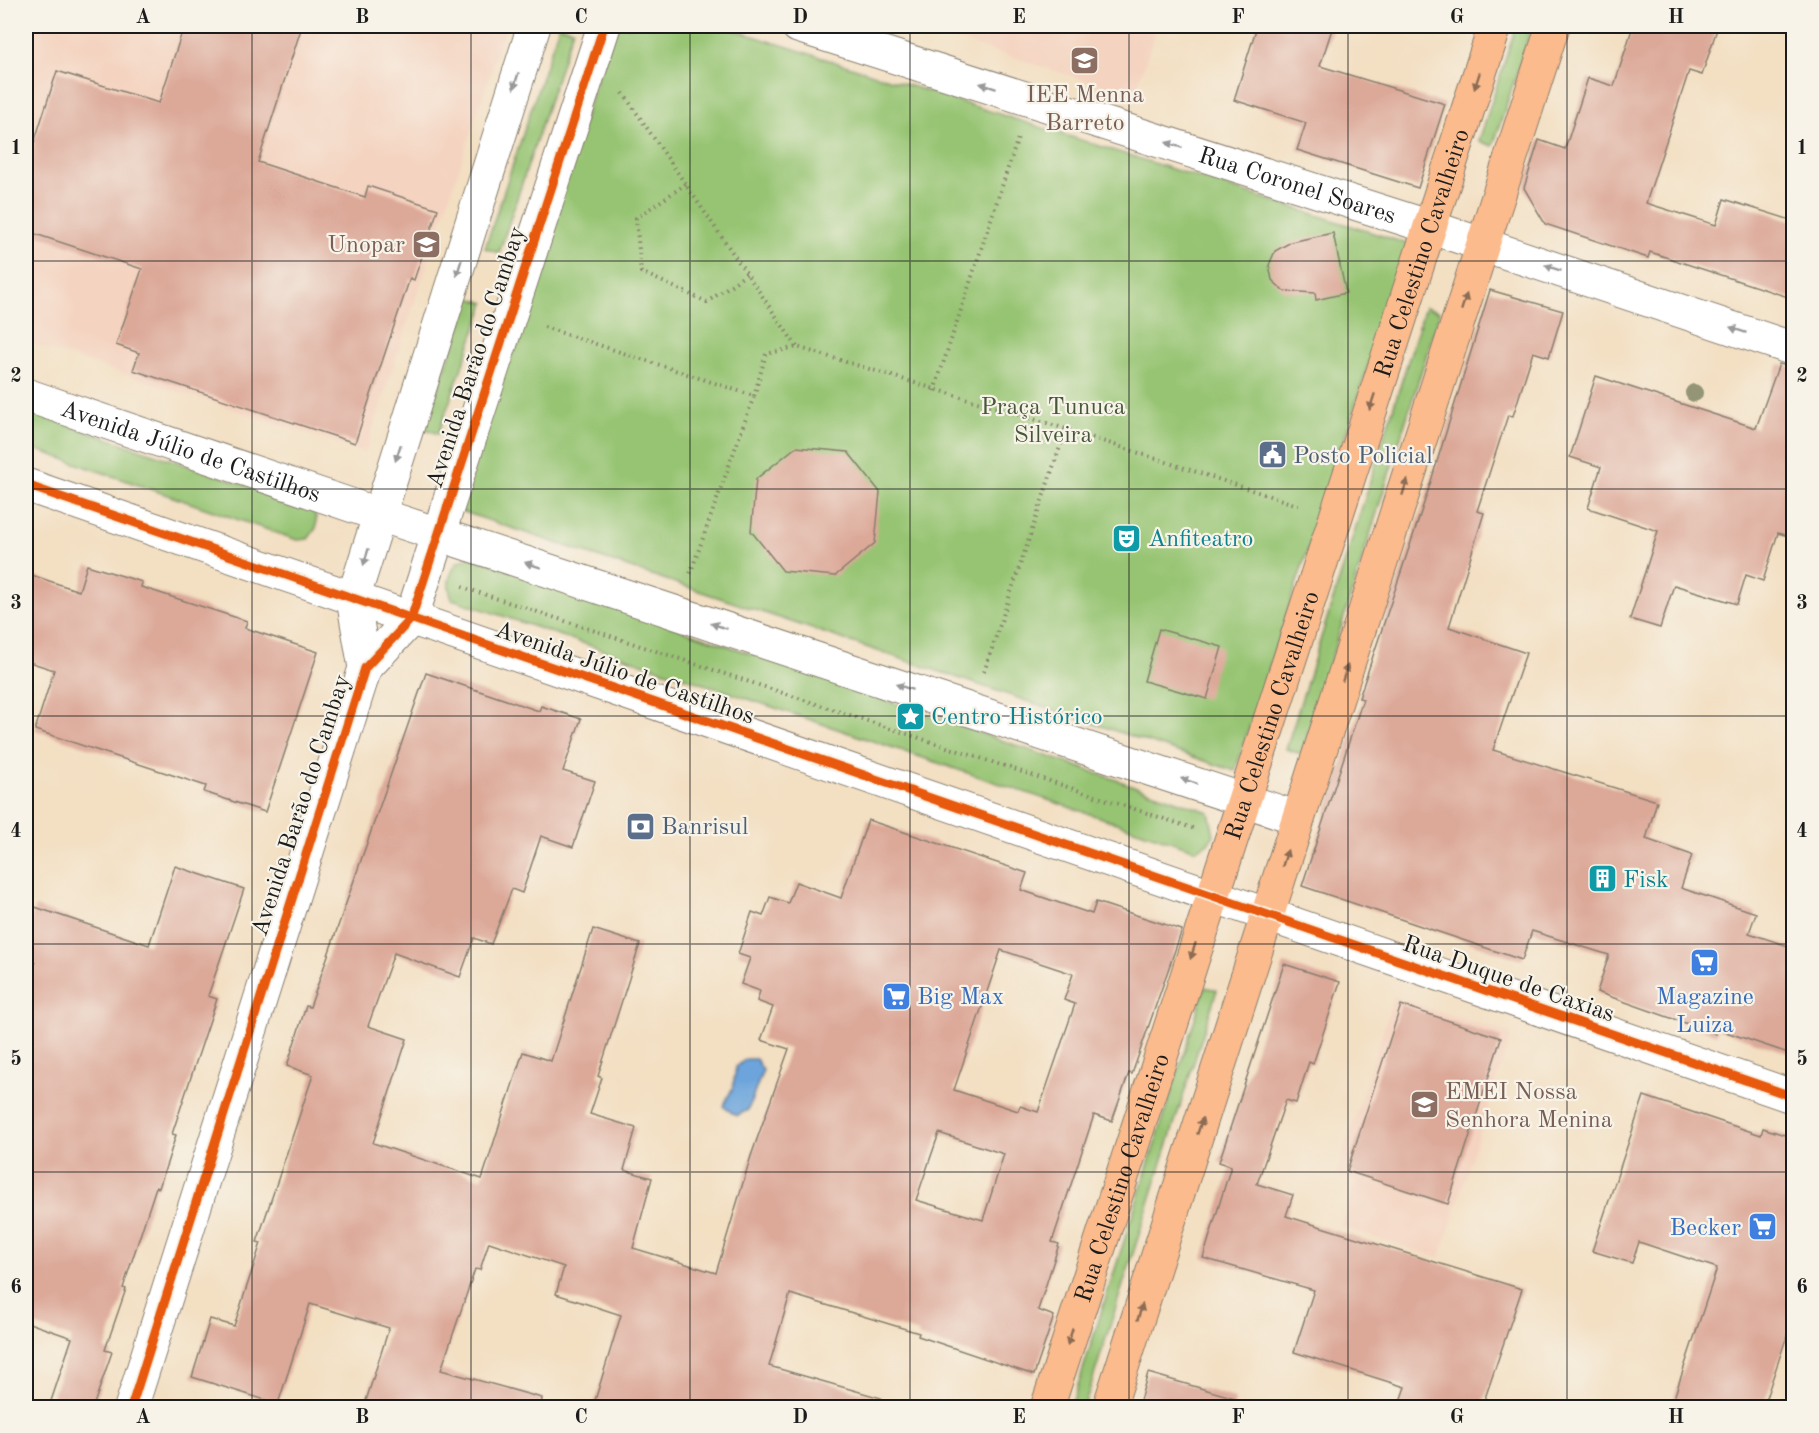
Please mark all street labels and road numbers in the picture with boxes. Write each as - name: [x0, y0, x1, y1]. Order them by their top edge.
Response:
- street label: Rua Celestino Cavalheiro: [1372, 126, 1475, 381]
- street label: Rua Coronel Soares: [1195, 144, 1398, 229]
- street label: Avenida Barão do Cambay: [423, 224, 531, 491]
- street label: Avenida Júlio de Castilhos: [57, 398, 323, 508]
- street label: Rua Celestino Cavalheiro: [1222, 589, 1325, 843]
- street label: Avenida Júlio de Castilhos: [492, 618, 757, 730]
- street label: Avenida Barão do Cambay: [248, 672, 356, 939]
- street label: Rua Duque de Caxias: [1399, 932, 1617, 1027]
- street label: Rua Celestino Cavalheiro: [1072, 1051, 1175, 1306]

